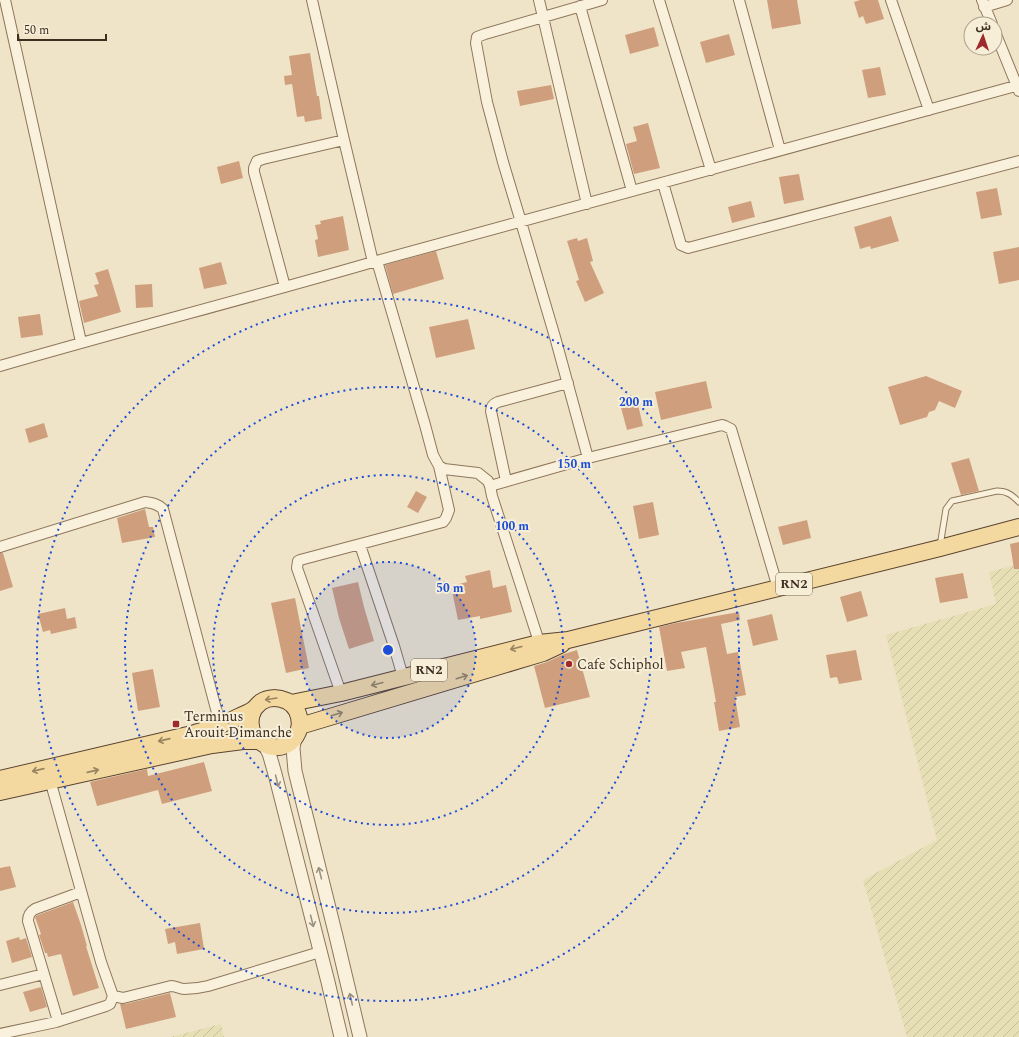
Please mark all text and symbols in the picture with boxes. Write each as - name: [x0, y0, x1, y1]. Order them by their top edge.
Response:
- scale bar: [18, 16, 106, 42]
- north arrow: [963, 16, 1003, 56]
- text: ش: [976, 18, 991, 35]
- text: 50 m: [24, 21, 49, 40]
- text: 200 m: [619, 393, 653, 412]
- text: 150 m: [557, 455, 591, 474]
- text: 100 m: [495, 517, 529, 536]
- road number: RN2: [776, 573, 812, 595]
- text: 50 m: [436, 579, 464, 598]
- centre of rings: [381, 643, 395, 657]
- one-way arrow: [510, 645, 523, 653]
- place label: Cafe Schiphol: [577, 654, 664, 675]
- road number: RN2: [411, 659, 447, 681]
- marker: Cafe Schiphol: [564, 659, 574, 669]
- one-way arrow: [455, 673, 468, 680]
- one-way arrow: [370, 681, 383, 688]
- one-way arrow: [265, 695, 278, 703]
- place label: Terminus Arouit Dimanche: [184, 706, 292, 743]
- one-way arrow: [331, 710, 344, 717]
- marker: Terminus Arouit Dimanche: [171, 719, 181, 729]
- one-way arrow: [158, 737, 171, 745]
- one-way arrow: [32, 767, 45, 775]
- one-way arrow: [86, 767, 99, 774]
- one-way arrow: [274, 774, 281, 787]
- one-way arrow: [316, 866, 324, 879]
- one-way arrow: [309, 914, 317, 927]
- one-way arrow: [347, 993, 354, 1006]

